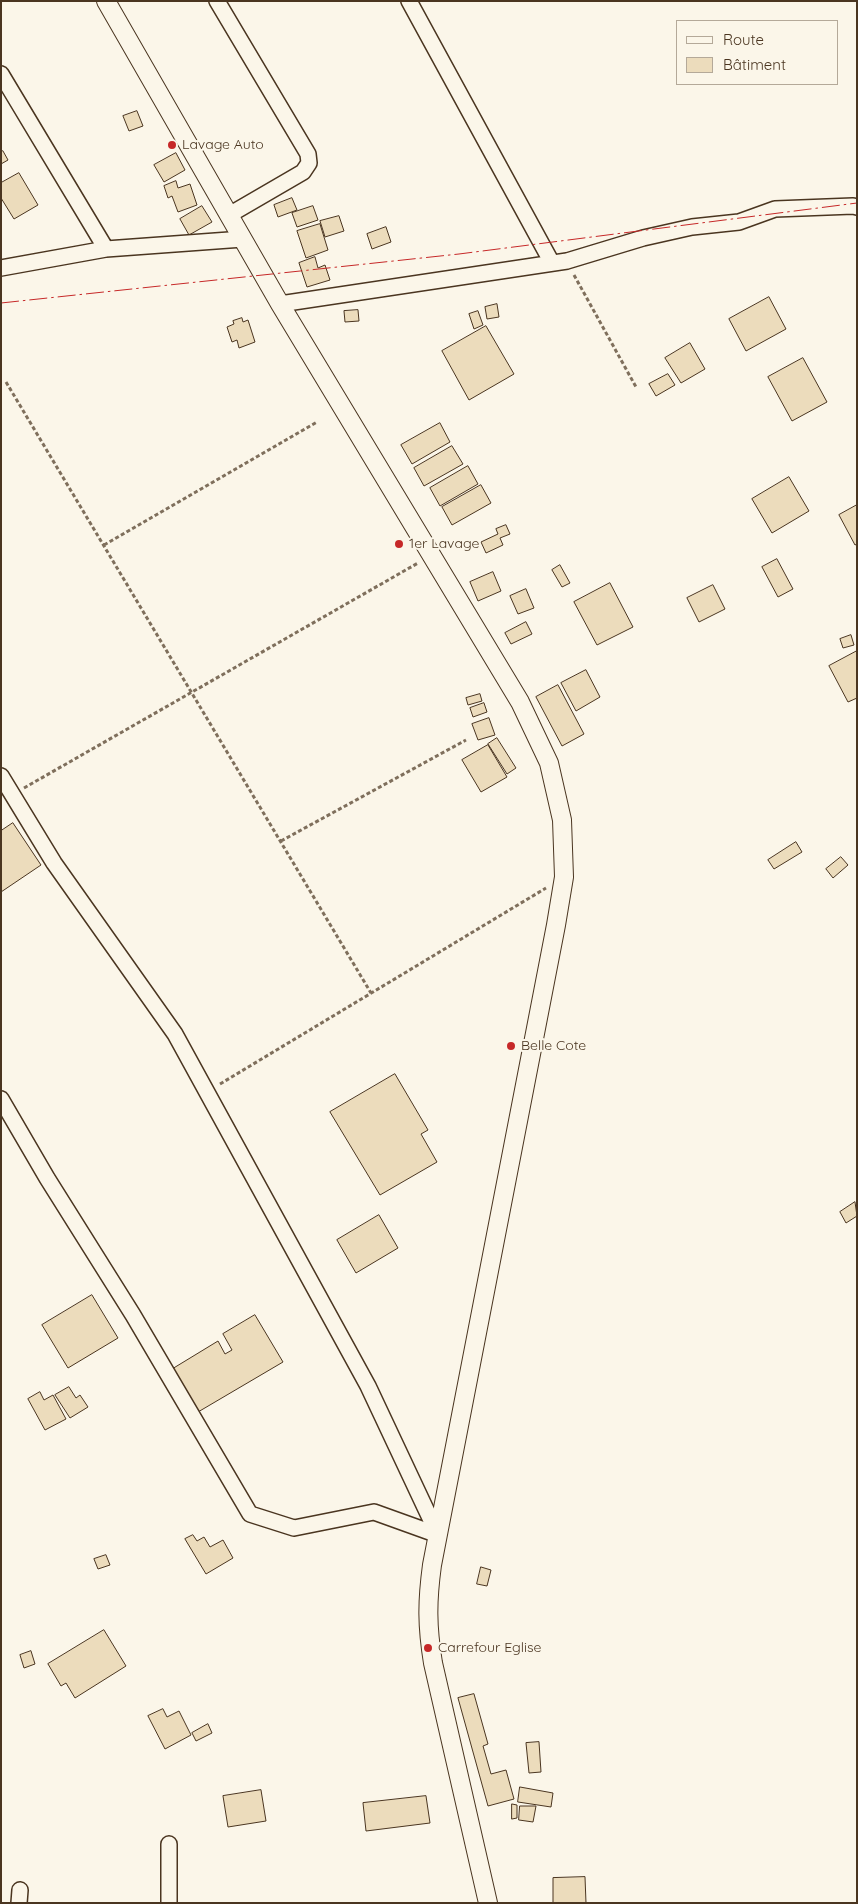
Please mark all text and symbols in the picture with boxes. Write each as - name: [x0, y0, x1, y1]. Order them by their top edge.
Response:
- legend: [676, 20, 838, 85]
- text: Route: [723, 30, 764, 49]
- text: Bâtiment: [723, 55, 786, 74]
- place label: Lavage Auto: [182, 137, 264, 153]
- marker: Lavage Auto: [166, 139, 178, 151]
- place label: 1er Lavage: [409, 536, 479, 552]
- marker: 1er Lavage: [393, 538, 405, 550]
- place label: Belle Cote: [521, 1038, 586, 1054]
- marker: Belle Cote: [505, 1040, 517, 1052]
- place label: Carrefour Eglise: [438, 1640, 541, 1656]
- marker: Carrefour Eglise: [422, 1642, 434, 1654]

